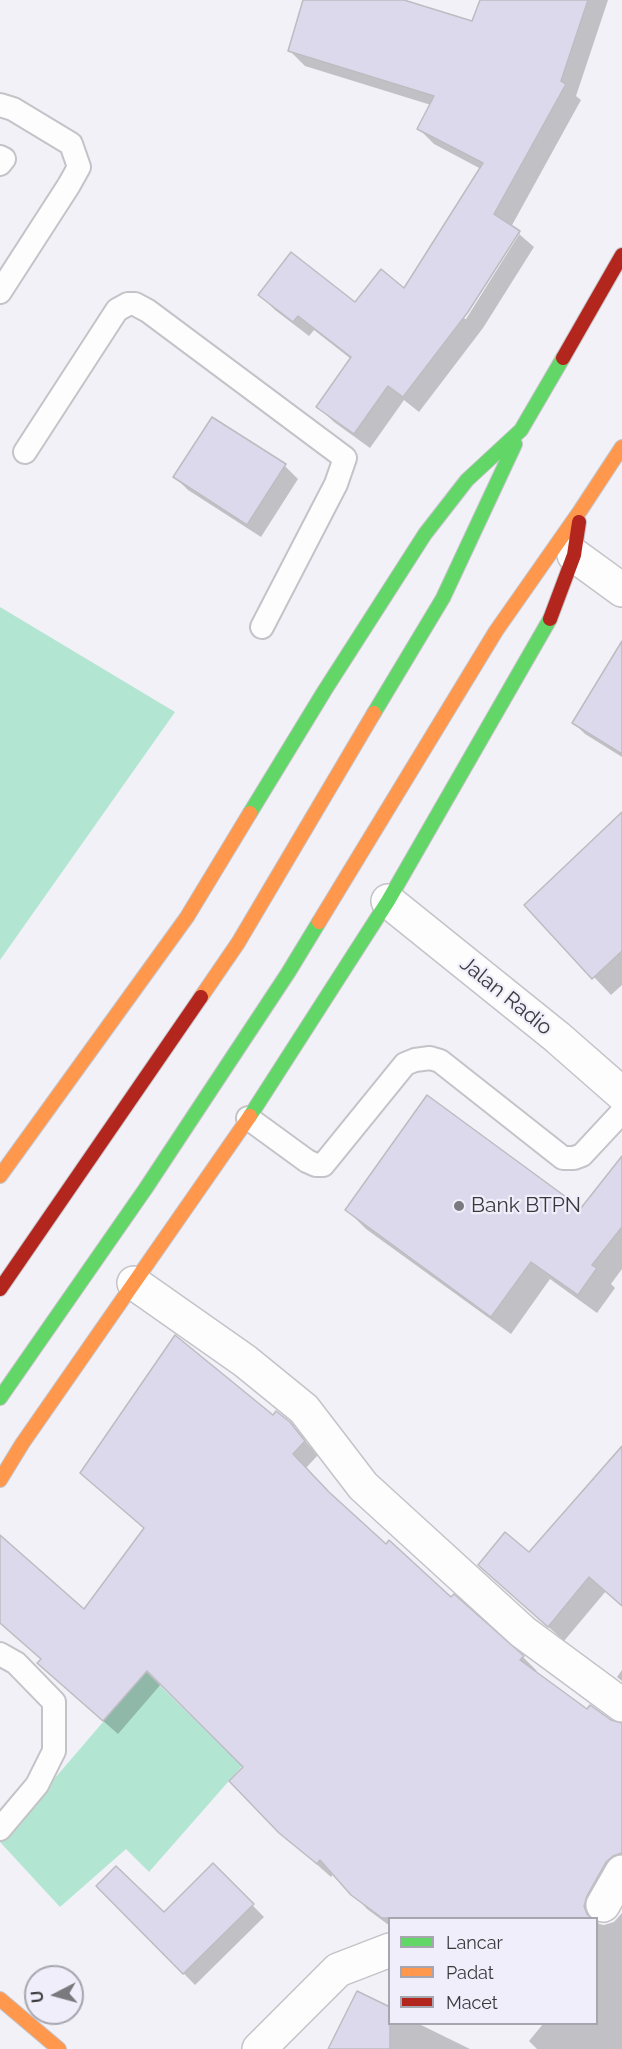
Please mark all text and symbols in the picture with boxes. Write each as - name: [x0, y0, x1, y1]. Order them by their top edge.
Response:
- street label: Jalan Radio: [455, 951, 557, 1041]
- place label: Bank BTPN: [471, 1193, 581, 1219]
- marker: Bank BTPN: [452, 1199, 466, 1213]
- legend: [388, 1917, 598, 2025]
- text: Lancar: [446, 1932, 503, 1953]
- text: Padat: [446, 1962, 494, 1983]
- north arrow: [24, 1965, 84, 2025]
- text: U: [28, 1990, 48, 2004]
- text: Macet: [446, 1992, 498, 2013]

